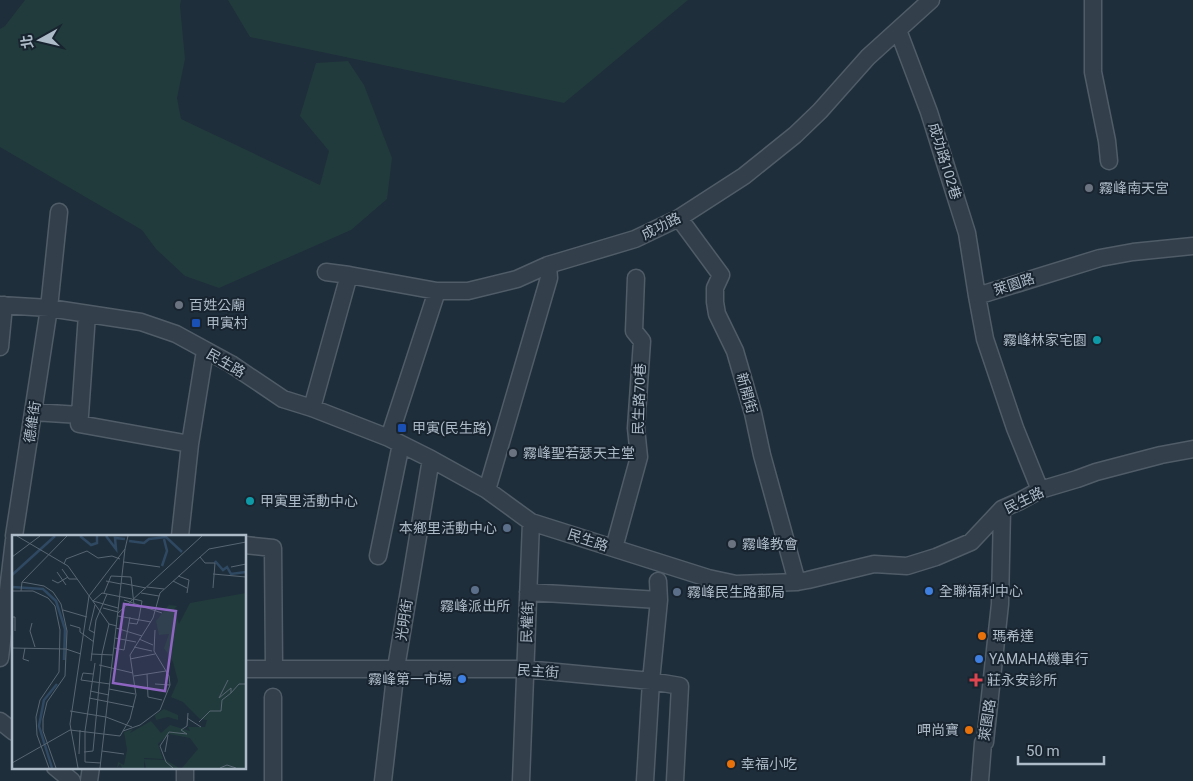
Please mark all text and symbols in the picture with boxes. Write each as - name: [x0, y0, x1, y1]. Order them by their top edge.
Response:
- north arrow: [15, 15, 65, 65]
- text: 北: [18, 34, 36, 50]
- street label: 成功路102巷: [926, 121, 964, 201]
- place label: 霧峰南天宮: [1099, 180, 1169, 196]
- marker: 霧峰南天宮: [1083, 182, 1095, 194]
- street label: 成功路: [639, 209, 683, 243]
- street label: 萊園路: [992, 270, 1036, 298]
- place label: 百姓公廟: [189, 297, 245, 313]
- marker: 百姓公廟: [173, 299, 185, 311]
- place label: 甲寅村: [206, 315, 248, 331]
- marker: 甲寅村: [190, 317, 202, 329]
- place label: 霧峰林家宅園: [1003, 332, 1087, 348]
- marker: 霧峰林家宅園: [1091, 334, 1103, 346]
- street label: 民生路: [204, 346, 248, 380]
- street label: 民生路70巷: [630, 363, 648, 435]
- street label: 新開街: [734, 371, 760, 415]
- street label: 德維街: [21, 400, 43, 444]
- place label: 甲寅(民生路): [412, 420, 492, 437]
- marker: 甲寅(民生路): [396, 422, 408, 434]
- place label: 霧峰聖若瑟天主堂: [523, 445, 635, 461]
- marker: 霧峰聖若瑟天主堂: [507, 447, 519, 459]
- street label: 民生路: [1002, 484, 1046, 516]
- place label: 甲寅里活動中心: [260, 493, 358, 509]
- marker: 甲寅里活動中心: [244, 495, 256, 507]
- place label: 本鄉里活動中心: [399, 520, 497, 536]
- marker: 本鄉里活動中心: [501, 522, 513, 534]
- street label: 民生路: [566, 526, 610, 554]
- inset map: [12, 535, 246, 768]
- place label: 霧峰教會: [742, 536, 798, 552]
- marker: 霧峰教會: [726, 538, 738, 550]
- place label: 全聯福利中心: [939, 583, 1023, 599]
- marker: 霧峰派出所: [469, 584, 481, 596]
- place label: 霧峰民生路郵局: [687, 584, 785, 600]
- marker: 全聯福利中心: [923, 585, 935, 597]
- marker: 霧峰民生路郵局: [671, 586, 683, 598]
- street label: 光明街: [393, 598, 415, 642]
- place label: 霧峰派出所: [440, 598, 510, 614]
- street label: 民權街: [518, 601, 536, 643]
- place label: 瑪希達: [992, 628, 1034, 644]
- marker: 瑪希達: [976, 630, 988, 642]
- place label: YAMAHA機車行: [989, 651, 1089, 667]
- marker: YAMAHA機車行: [973, 653, 985, 665]
- street label: 民主街: [516, 662, 560, 680]
- place label: 霧峰第一市場: [368, 671, 452, 687]
- place label: 莊永安診所: [987, 672, 1057, 688]
- marker: 霧峰第一市場: [456, 673, 468, 685]
- marker: 莊永安診所: [969, 673, 983, 687]
- street label: 萊園路: [976, 698, 998, 742]
- place label: 呷尚寶: [917, 722, 959, 738]
- marker: 呷尚寶: [963, 724, 975, 736]
- scale bar: [1018, 734, 1104, 766]
- text: 50 m: [1026, 742, 1060, 760]
- place label: 幸福小吃: [741, 756, 797, 772]
- marker: 幸福小吃: [725, 758, 737, 770]

